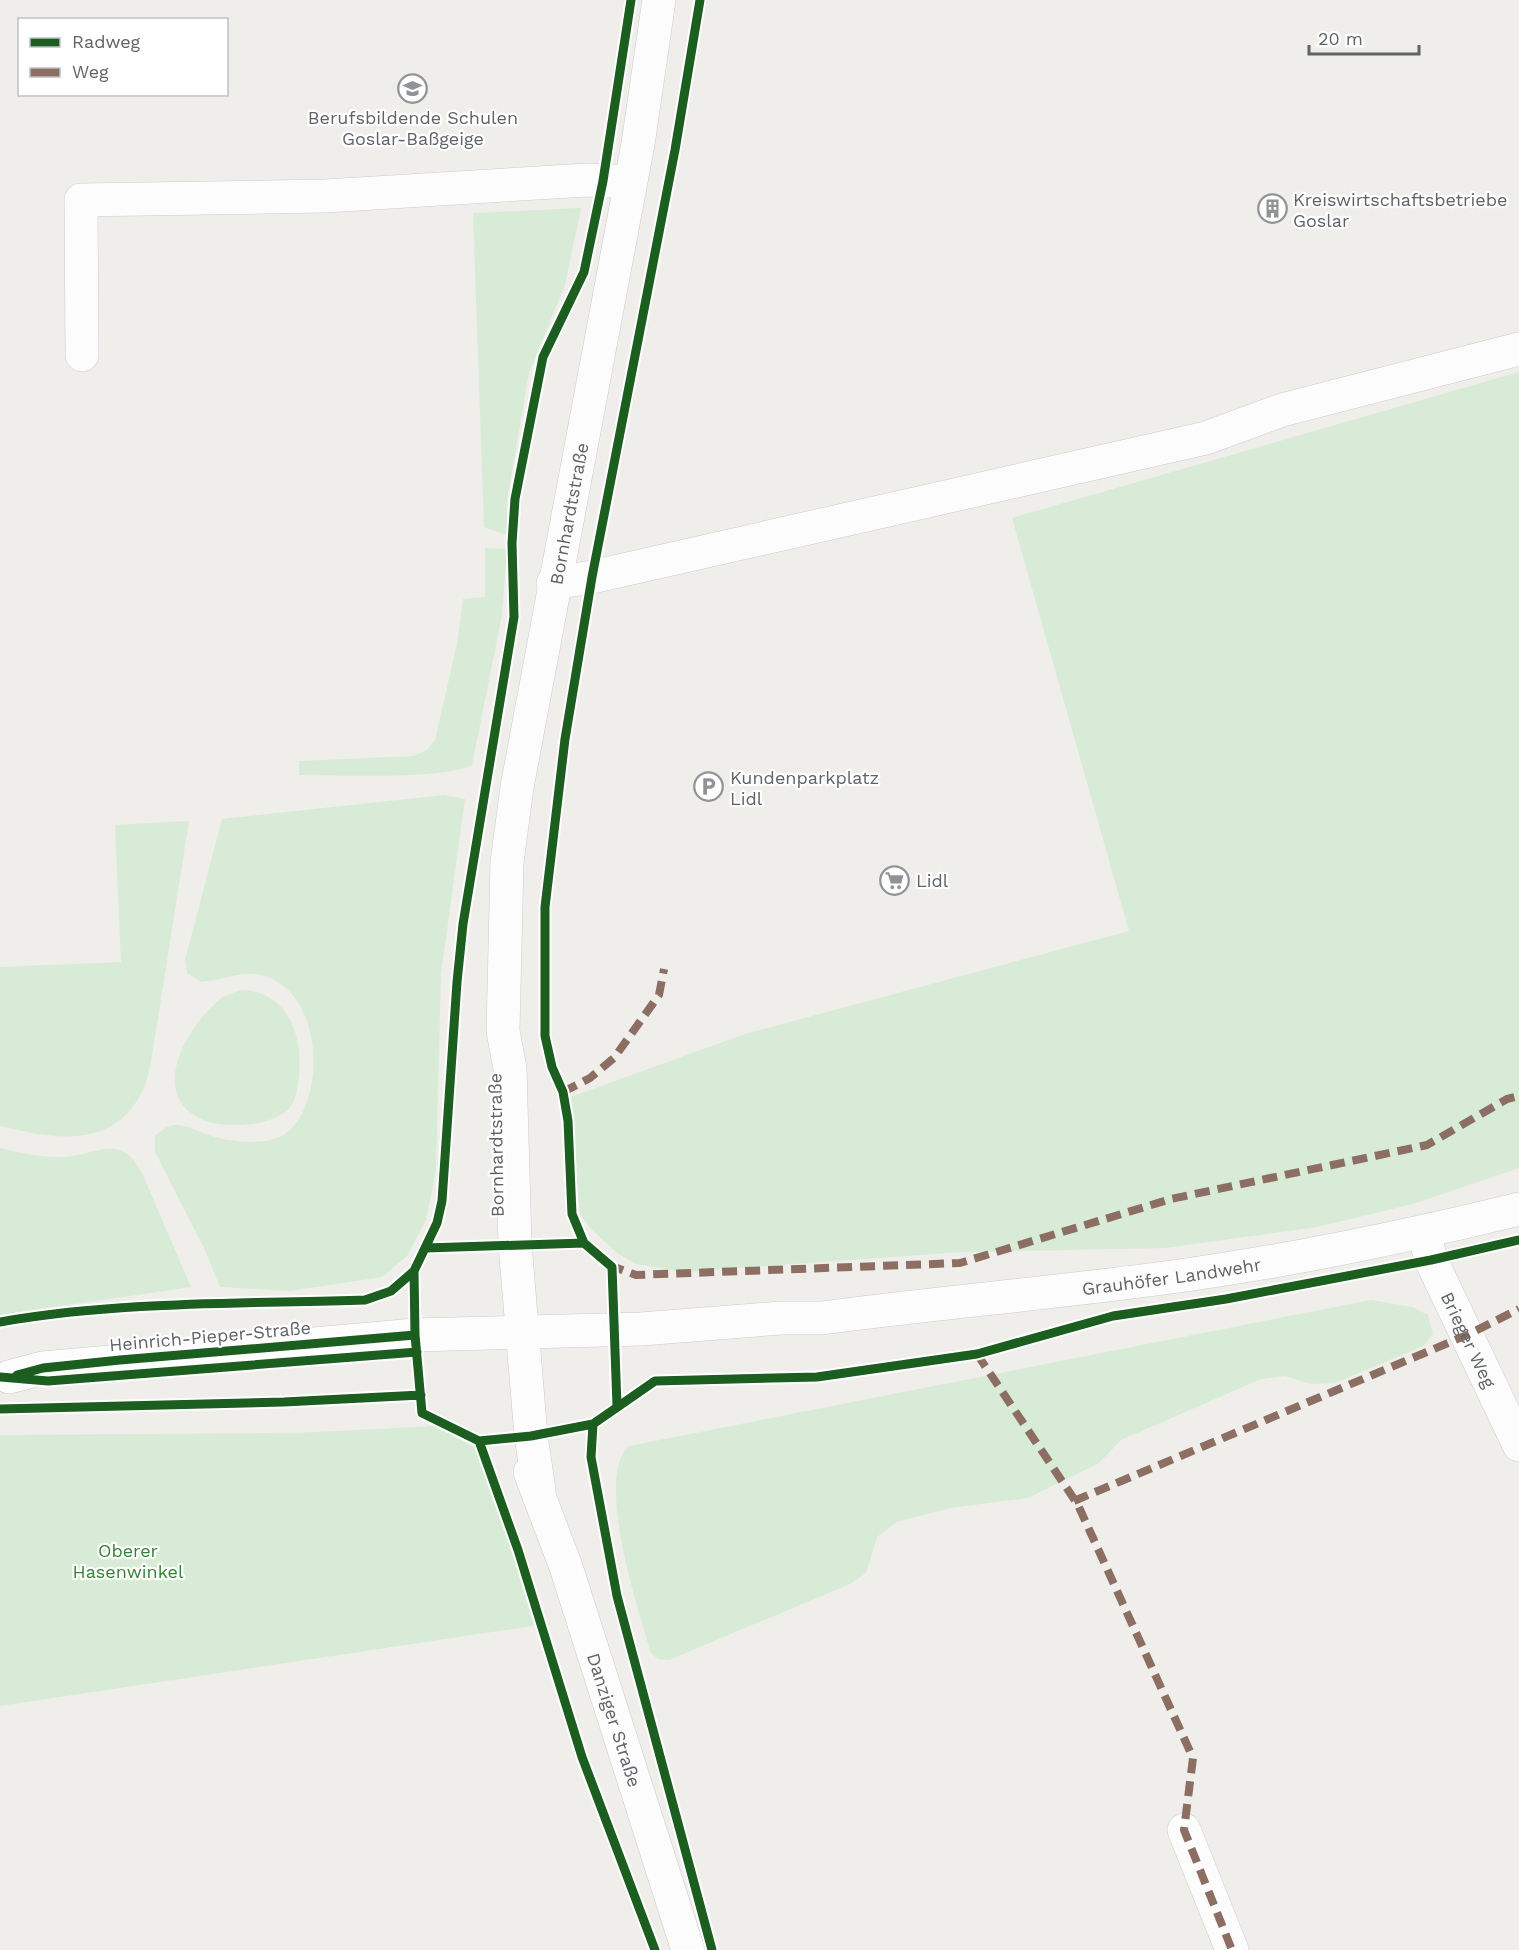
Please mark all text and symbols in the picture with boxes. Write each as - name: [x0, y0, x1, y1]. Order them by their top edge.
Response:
- legend: [18, 18, 228, 96]
- scale bar: [1309, 18, 1418, 56]
- text: 20 m: [1318, 28, 1363, 49]
- text: Radweg: [72, 31, 141, 52]
- text: Weg: [72, 61, 109, 82]
- school or university icon: Berufsbildende Schulen Goslar-Baßgeige: [397, 72, 429, 104]
- place label: Berufsbildende Schulen Goslar-Baßgeige: [308, 107, 518, 149]
- place label: Kreiswirtschaftsbetriebe Goslar: [1293, 189, 1507, 231]
- building icon: Kreiswirtschaftsbetriebe Goslar: [1256, 193, 1288, 225]
- street label: Bornhardtstraße: [545, 441, 592, 586]
- place label: Kundenparkplatz Lidl: [730, 767, 879, 809]
- parking icon: Kundenparkplatz Lidl: [693, 771, 725, 803]
- supermarket icon: Lidl: [879, 864, 911, 896]
- place label: Lidl: [916, 870, 949, 891]
- street label: Bornhardtstraße: [484, 1073, 508, 1217]
- street label: Grauhöfer Landwehr: [1081, 1253, 1262, 1299]
- street label: Brieger Weg: [1437, 1288, 1501, 1391]
- street label: Heinrich-Pieper-Straße: [108, 1317, 312, 1355]
- park label: Oberer Hasenwinkel: [73, 1540, 184, 1582]
- street label: Danziger Straße: [583, 1650, 646, 1790]

